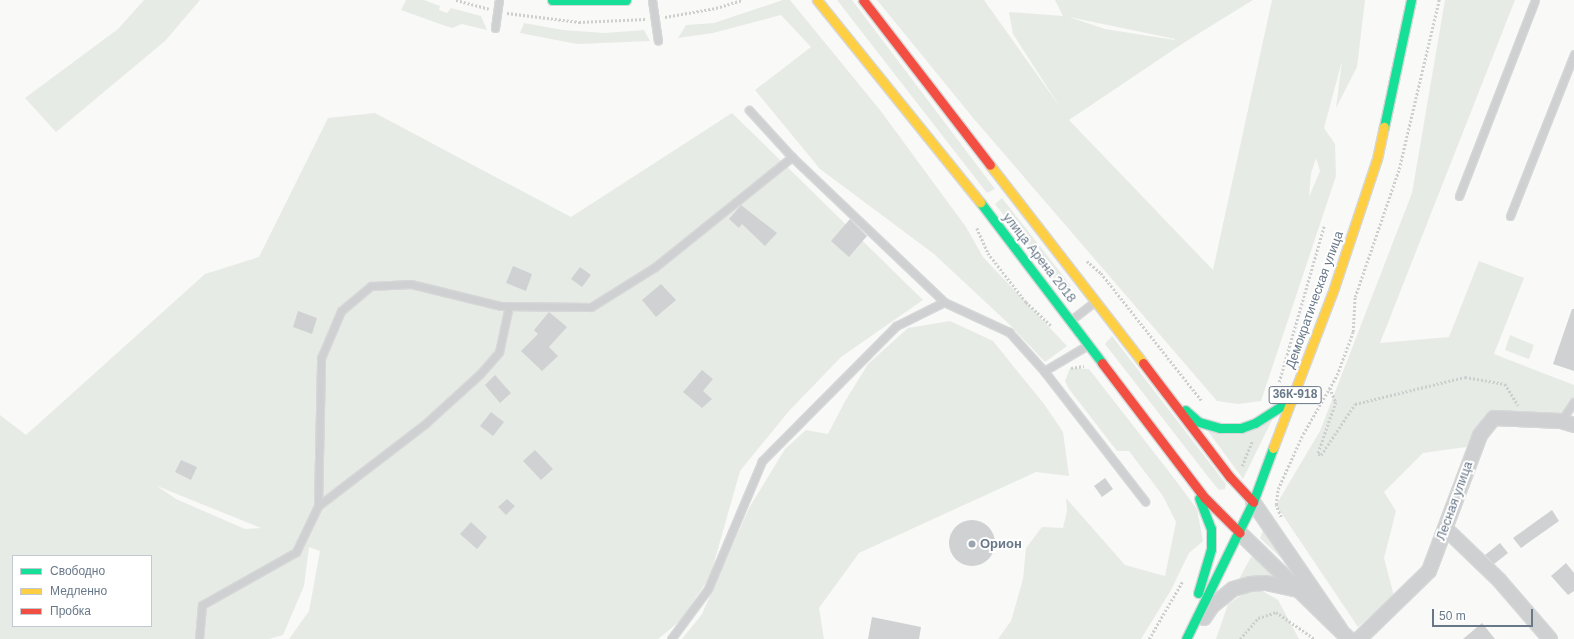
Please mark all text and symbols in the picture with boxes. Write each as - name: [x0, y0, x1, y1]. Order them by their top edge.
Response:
- street label: улица Арена 2018: [999, 210, 1079, 306]
- street label: Демократическая улица: [1283, 229, 1347, 371]
- road number: 36К-918: [1268, 385, 1322, 405]
- street label: Лесная улица: [1433, 459, 1477, 543]
- place label: Орион: [980, 536, 1022, 552]
- marker: Орион: [967, 539, 977, 549]
- legend: [12, 555, 152, 627]
- text: Свободно: [50, 564, 105, 578]
- text: Медленно: [50, 584, 107, 598]
- scale bar: [1434, 601, 1535, 627]
- text: Пробка: [50, 604, 91, 618]
- text: 50 m: [1439, 609, 1466, 623]

